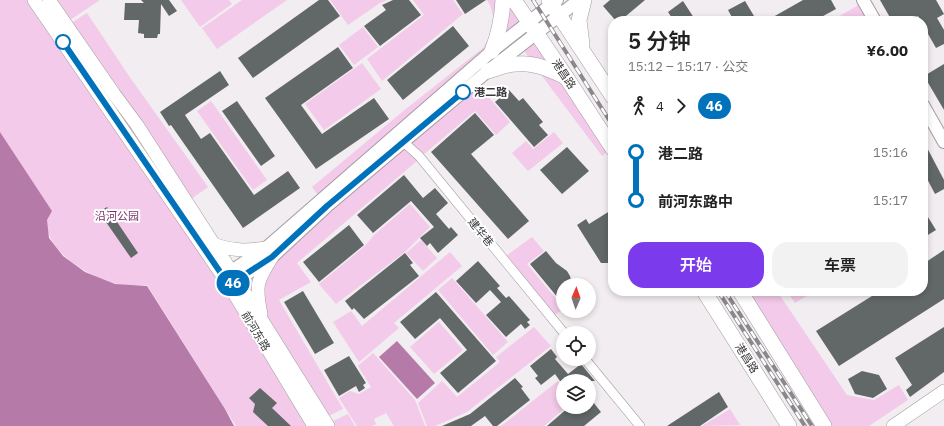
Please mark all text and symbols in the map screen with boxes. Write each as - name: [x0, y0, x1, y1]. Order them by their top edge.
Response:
- text: 5 分钟: [628, 26, 690, 55]
- unlabelled marker: [55, 34, 71, 50]
- text: ¥6.00: [867, 41, 908, 60]
- street label: 港昌路: [549, 56, 579, 92]
- text: 15:12 – 15:17 · 公交: [628, 58, 748, 75]
- marker: 港二路: [455, 84, 471, 100]
- place label: 港二路: [474, 85, 508, 99]
- icon: walk: [628, 95, 650, 117]
- icon: forward: [670, 95, 692, 117]
- text: 46: [706, 97, 723, 115]
- text: 4: [656, 98, 664, 115]
- text: 港二路: [658, 144, 703, 163]
- text: 15:16: [873, 144, 908, 161]
- text: 前河东路中: [658, 192, 733, 211]
- text: 15:17: [873, 192, 908, 209]
- park label: 沿河公园: [95, 209, 139, 223]
- street label: 建华巷: [465, 215, 497, 249]
- button: 开始: [628, 242, 764, 288]
- button: 车票: [772, 242, 908, 288]
- line badge: 46: [215, 270, 251, 296]
- text: 46: [225, 274, 241, 292]
- north arrow: [556, 278, 596, 318]
- map controls: [556, 278, 596, 414]
- street label: 前河东路: [239, 309, 273, 353]
- button: locate: [556, 326, 596, 366]
- street label: 港昌路: [732, 340, 762, 376]
- button: layers: [556, 374, 596, 414]

